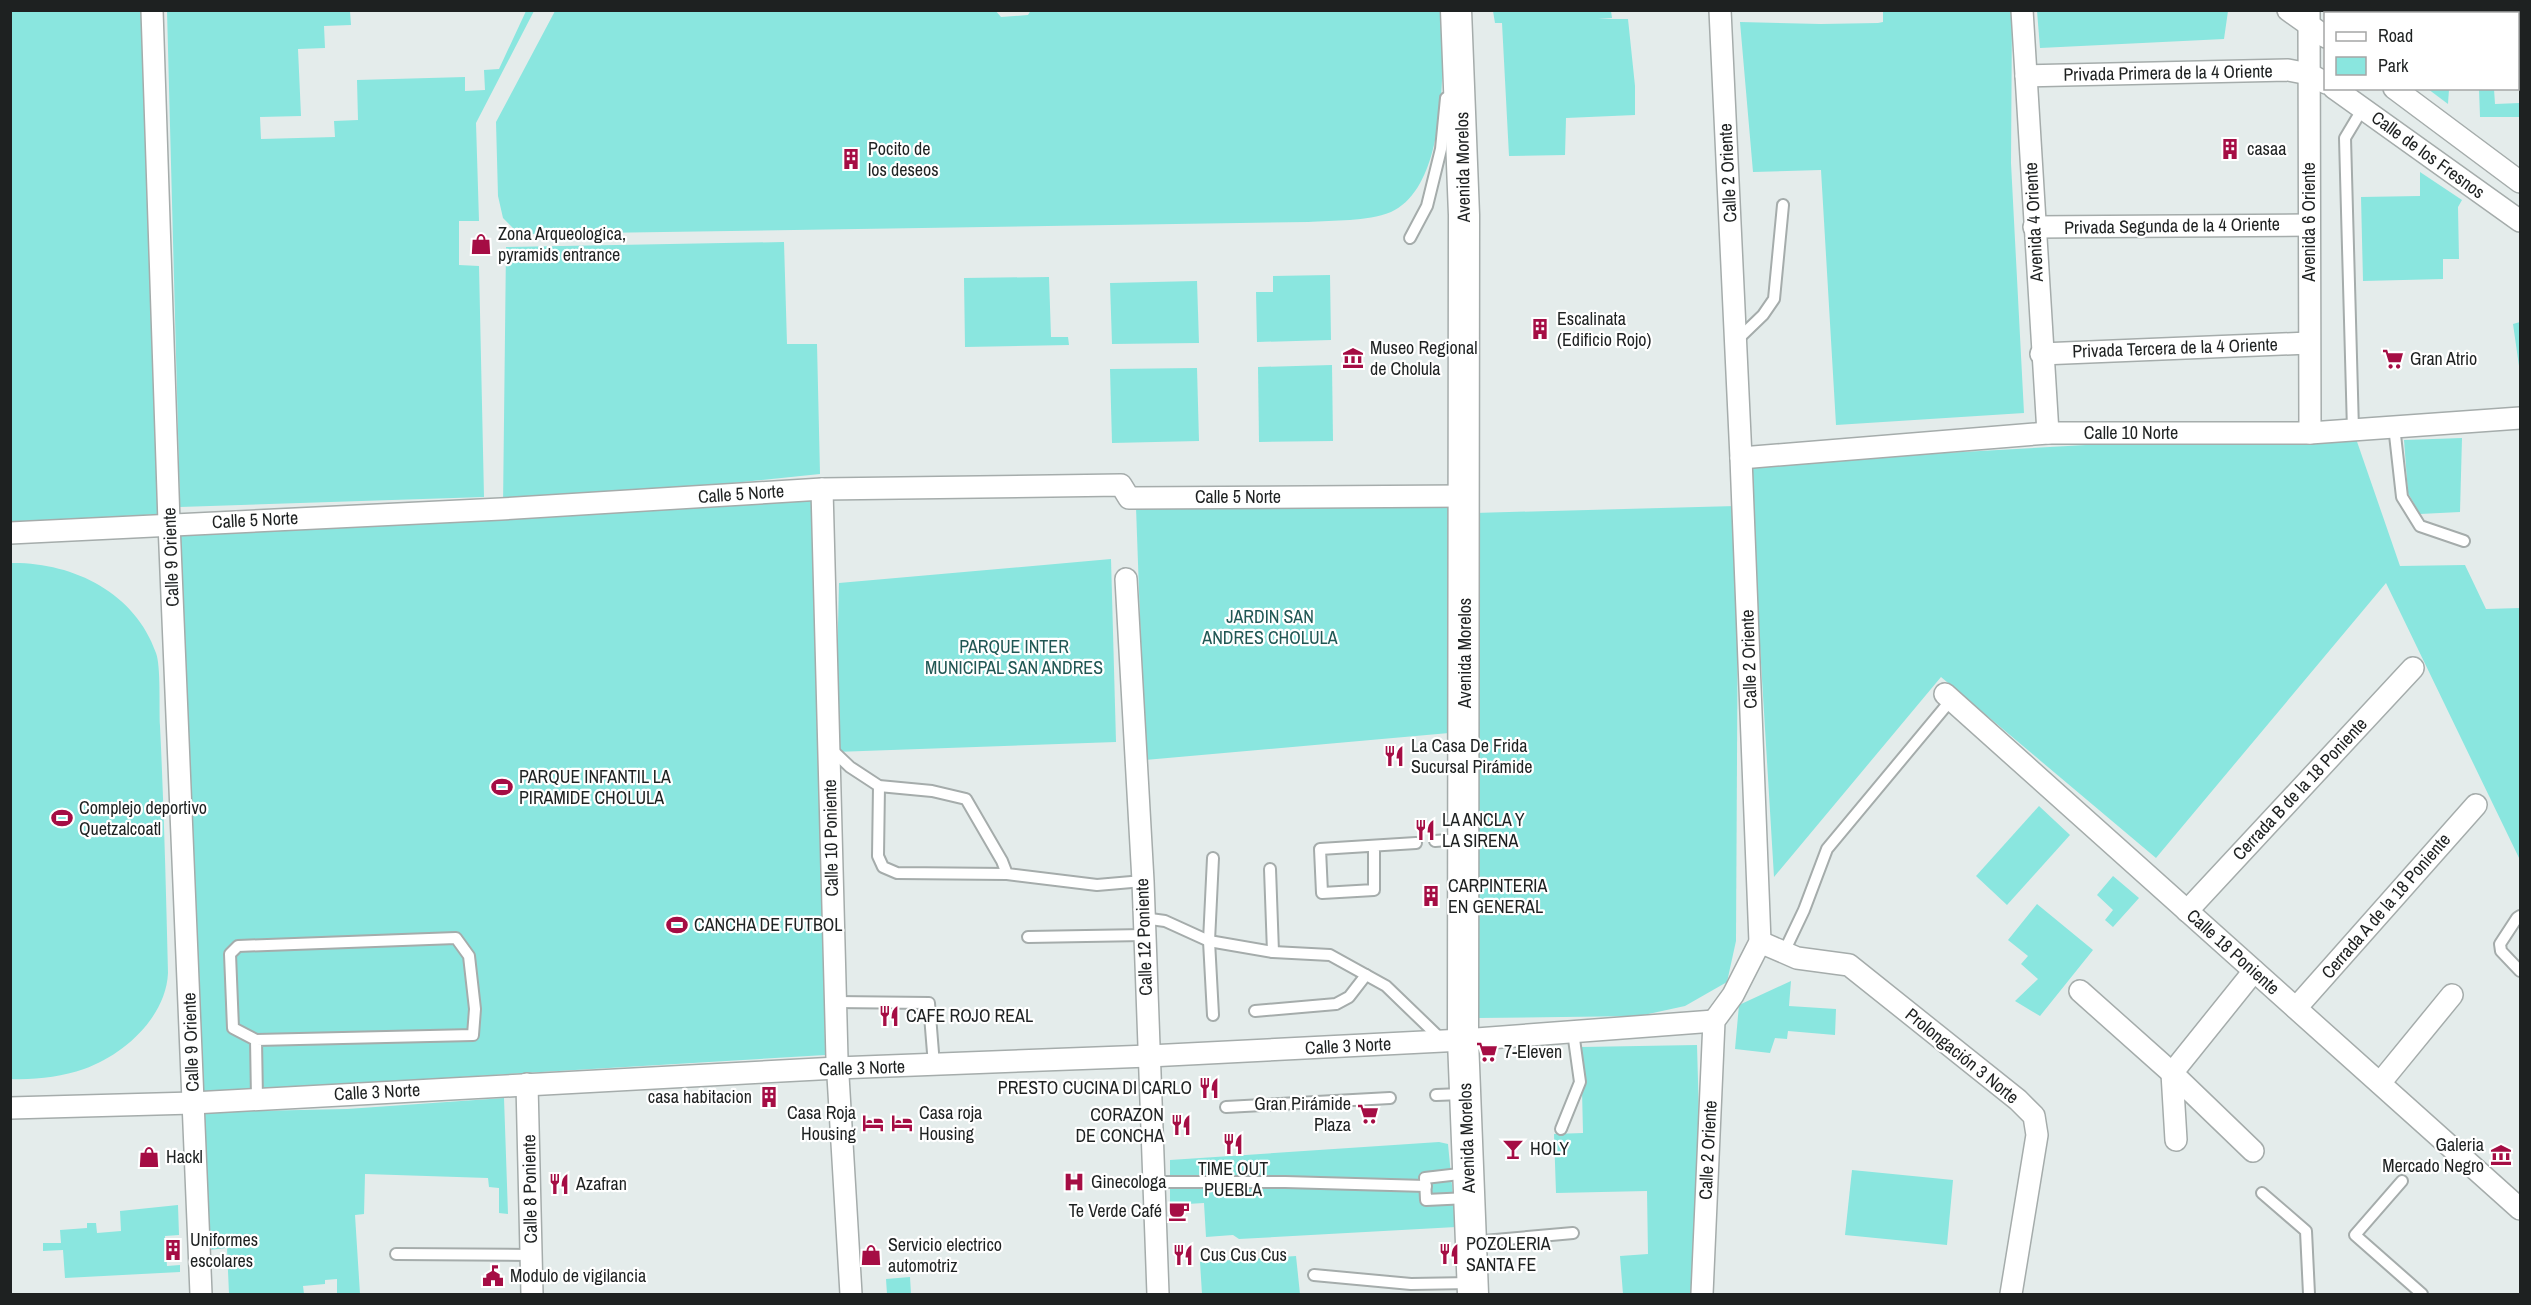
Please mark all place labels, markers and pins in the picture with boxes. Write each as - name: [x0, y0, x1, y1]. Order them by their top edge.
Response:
- place label: Pocito de los deseos: [868, 136, 939, 182]
- place label: casaa: [2247, 136, 2286, 161]
- building icon: casaa: [2218, 137, 2242, 161]
- building icon: Pocito de los deseos: [839, 147, 863, 171]
- place label: Zona Arqueologica, pyramids entrance: [498, 221, 626, 267]
- shop icon: Zona Arqueologica, pyramids entrance: [469, 232, 493, 256]
- place label: Escalinata (Edificio Rojo): [1557, 306, 1651, 352]
- building icon: Escalinata (Edificio Rojo): [1528, 317, 1552, 341]
- place label: Museo Regional de Cholula: [1370, 335, 1477, 381]
- museum icon: Museo Regional de Cholula: [1341, 346, 1365, 370]
- place label: Gran Atrio: [2410, 346, 2477, 371]
- supermarket icon: Gran Atrio: [2381, 347, 2405, 371]
- place label: La Casa De Frida Sucursal Pirámide: [1411, 733, 1532, 779]
- restaurant icon: La Casa De Frida Sucursal Pirámide: [1382, 744, 1406, 768]
- place label: PARQUE INFANTIL LA PIRAMIDE CHOLULA: [519, 764, 671, 810]
- sports icon: PARQUE INFANTIL LA PIRAMIDE CHOLULA: [490, 775, 514, 799]
- place label: Complejo deportivo Quetzalcoatl: [79, 795, 207, 841]
- sports icon: Complejo deportivo Quetzalcoatl: [50, 806, 74, 830]
- place label: LA ANCLA Y LA SIRENA: [1442, 807, 1525, 853]
- restaurant icon: LA ANCLA Y LA SIRENA: [1413, 818, 1437, 842]
- place label: CARPINTERIA EN GENERAL: [1448, 873, 1547, 919]
- building icon: CARPINTERIA EN GENERAL: [1419, 884, 1443, 908]
- place label: CANCHA DE FUTBOL: [694, 912, 842, 937]
- sports icon: CANCHA DE FUTBOL: [665, 913, 689, 937]
- place label: CAFE ROJO REAL: [906, 1003, 1033, 1028]
- restaurant icon: CAFE ROJO REAL: [877, 1004, 901, 1028]
- place label: 7-Eleven: [1504, 1039, 1562, 1064]
- supermarket icon: 7-Eleven: [1475, 1040, 1499, 1064]
- place label: PRESTO CUCINA DI CARLO: [998, 1075, 1192, 1100]
- restaurant icon: PRESTO CUCINA DI CARLO: [1197, 1076, 1221, 1100]
- place label: casa habitacion: [648, 1084, 752, 1109]
- building icon: casa habitacion: [757, 1085, 781, 1109]
- place label: Gran Pirámide Plaza: [1254, 1091, 1351, 1137]
- place label: Casa Roja Housing: [787, 1100, 857, 1146]
- place label: Casa roja Housing: [919, 1100, 982, 1146]
- place label: CORAZON DE CONCHA: [1075, 1102, 1164, 1148]
- supermarket icon: Gran Pirámide Plaza: [1356, 1102, 1380, 1126]
- hotel icon: Casa Roja Housing: [861, 1111, 885, 1135]
- hotel icon: Casa roja Housing: [890, 1111, 914, 1135]
- restaurant icon: CORAZON DE CONCHA: [1169, 1113, 1193, 1137]
- restaurant icon: TIME OUT PUEBLA: [1221, 1132, 1245, 1156]
- place label: Galeria Mercado Negro: [2382, 1132, 2484, 1178]
- place label: HOLY: [1530, 1136, 1569, 1161]
- bar icon: HOLY: [1501, 1137, 1525, 1161]
- museum icon: Galeria Mercado Negro: [2489, 1143, 2513, 1167]
- place label: Hackl: [166, 1144, 203, 1169]
- shop icon: Hackl: [137, 1145, 161, 1169]
- place label: TIME OUT PUEBLA: [1198, 1156, 1268, 1202]
- place label: Ginecologa: [1091, 1169, 1167, 1194]
- hospital icon: Ginecologa: [1062, 1170, 1086, 1194]
- place label: Azafran: [575, 1171, 627, 1196]
- restaurant icon: Azafran: [547, 1172, 571, 1196]
- place label: Te Verde Café: [1068, 1198, 1162, 1223]
- cafe icon: Te Verde Café: [1167, 1199, 1191, 1223]
- place label: Uniformes escolares: [190, 1227, 258, 1273]
- place label: POZOLERIA SANTA FE: [1466, 1231, 1551, 1277]
- place label: Servicio electrico automotriz: [888, 1232, 1002, 1278]
- building icon: Uniformes escolares: [161, 1238, 185, 1262]
- place label: Cus Cus Cus: [1200, 1242, 1287, 1267]
- restaurant icon: POZOLERIA SANTA FE: [1437, 1242, 1461, 1266]
- shop icon: Servicio electrico automotriz: [859, 1243, 883, 1267]
- restaurant icon: Cus Cus Cus: [1171, 1243, 1195, 1267]
- place label: Modulo de vigilancia: [510, 1263, 646, 1288]
- public building icon: Modulo de vigilancia: [481, 1264, 505, 1288]

